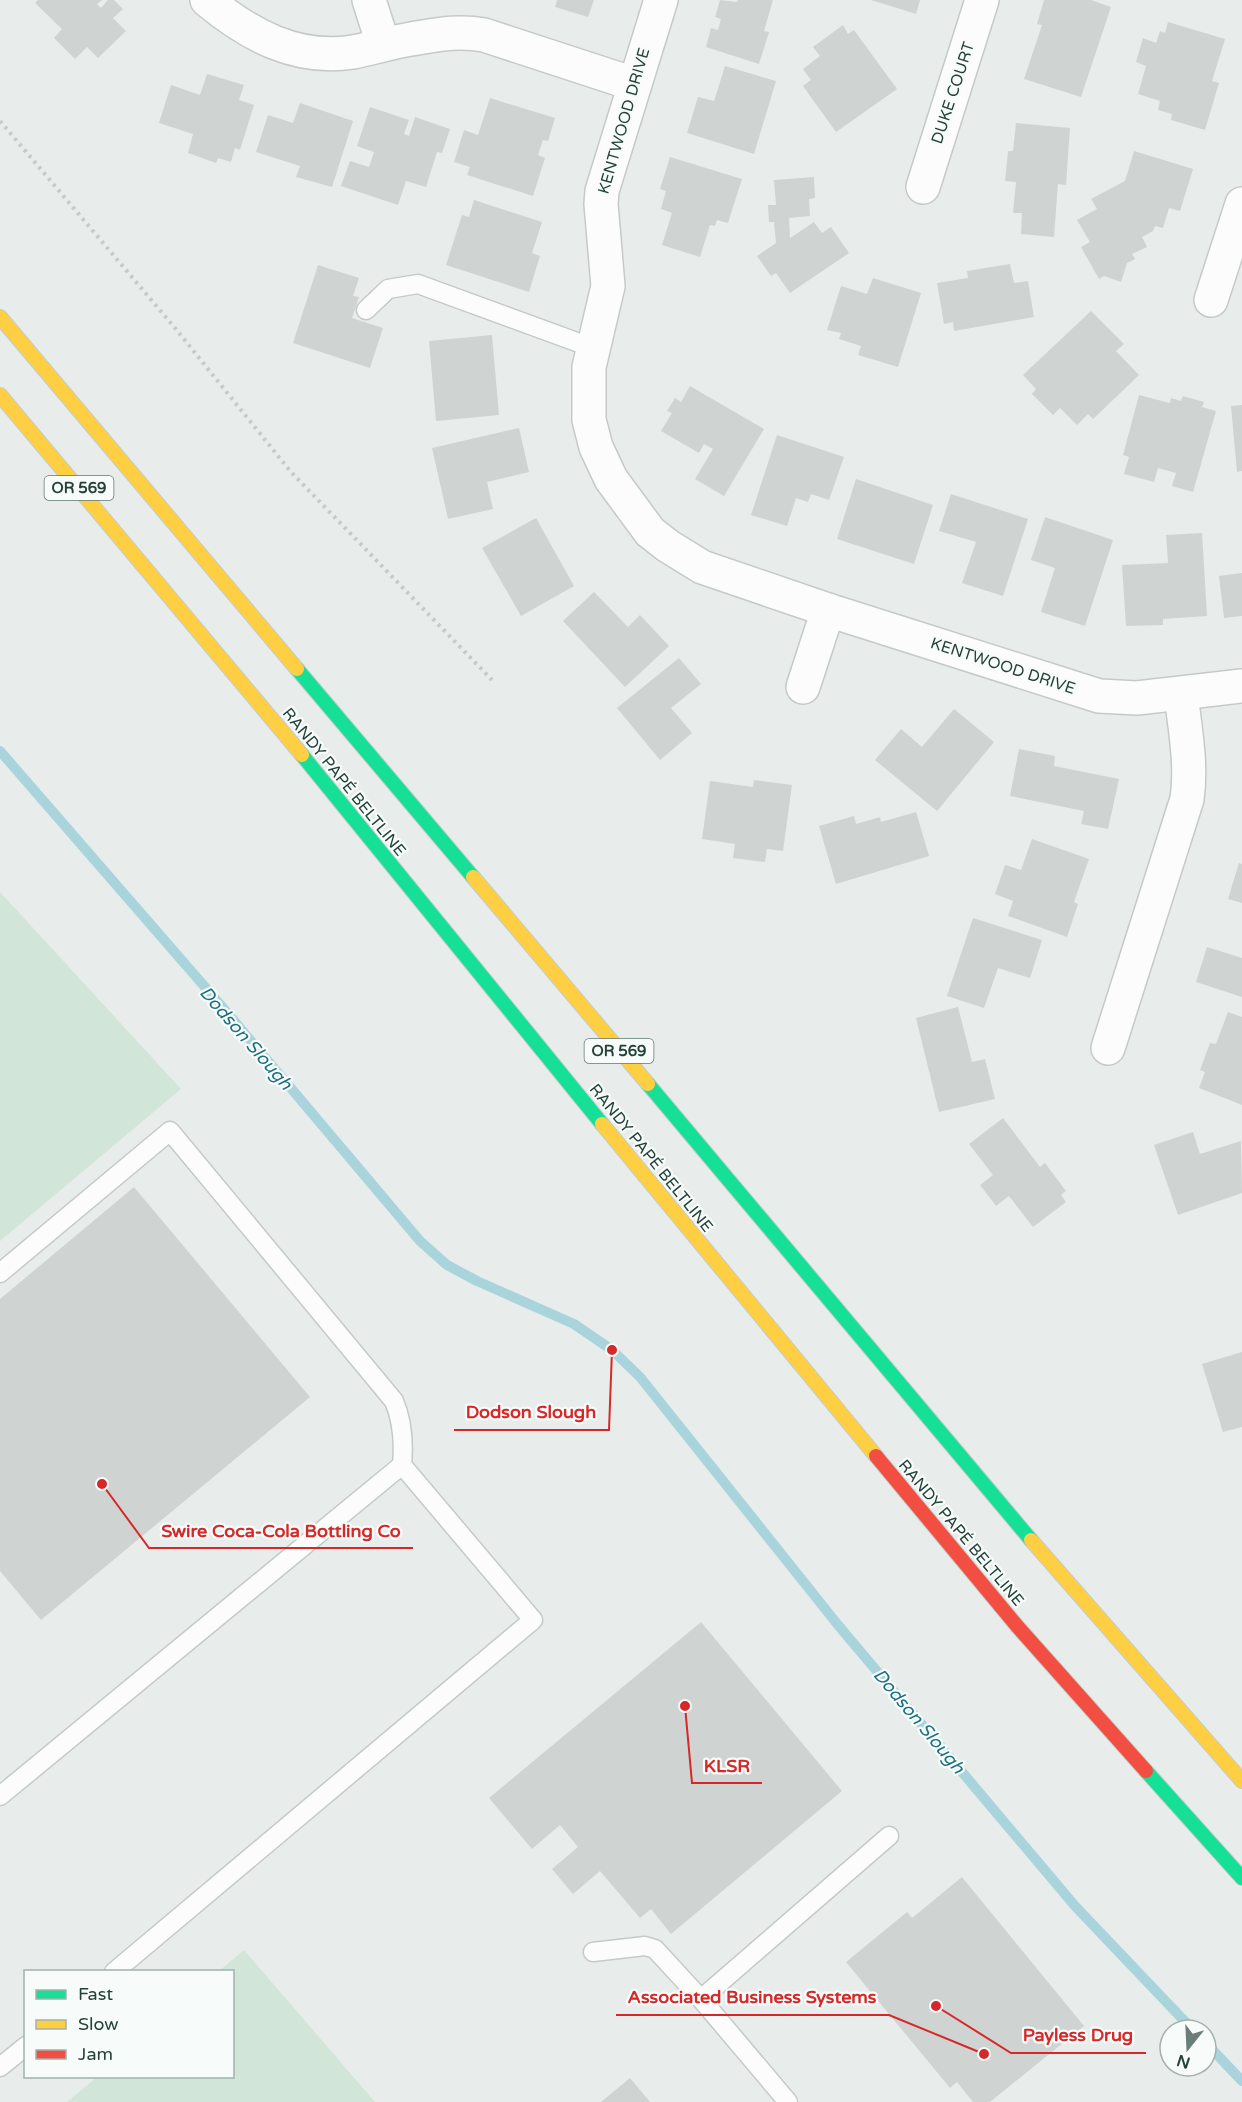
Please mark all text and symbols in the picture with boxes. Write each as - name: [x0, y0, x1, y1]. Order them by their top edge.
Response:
- street label: DUKE COURT: [927, 39, 979, 147]
- street label: KENTWOOD DRIVE: [594, 46, 654, 196]
- road number: OR 569: [44, 476, 113, 500]
- street label: KENTWOOD DRIVE: [928, 633, 1078, 699]
- street label: RANDY PAPÉ BELTLINE: [278, 704, 410, 860]
- water label: Dodson Slough: [195, 982, 298, 1095]
- road number: OR 569: [584, 1039, 654, 1063]
- street label: RANDY PAPÉ BELTLINE: [585, 1080, 717, 1236]
- callout: Dodson Slough: [454, 1394, 609, 1430]
- text: Dodson Slough: [466, 1401, 596, 1423]
- street label: RANDY PAPÉ BELTLINE: [894, 1456, 1028, 1610]
- callout: Swire Coca-Cola Bottling Co: [149, 1512, 413, 1548]
- text: Swire Coca-Cola Bottling Co: [161, 1520, 401, 1542]
- water label: Dodson Slough: [869, 1664, 970, 1779]
- callout: KLSR: [692, 1747, 762, 1783]
- text: KLSR: [704, 1755, 750, 1777]
- legend: [24, 1970, 234, 2078]
- callout: Associated Business Systems: [616, 1979, 889, 2015]
- text: Fast: [78, 1983, 113, 2005]
- text: Associated Business Systems: [628, 1986, 877, 2008]
- text: Slow: [78, 2013, 119, 2035]
- callout: Payless Drug: [1011, 2017, 1146, 2053]
- north arrow: [1158, 2018, 1218, 2078]
- text: Payless Drug: [1023, 2024, 1133, 2046]
- text: Jam: [78, 2043, 113, 2065]
- text: N: [1174, 2050, 1193, 2073]

